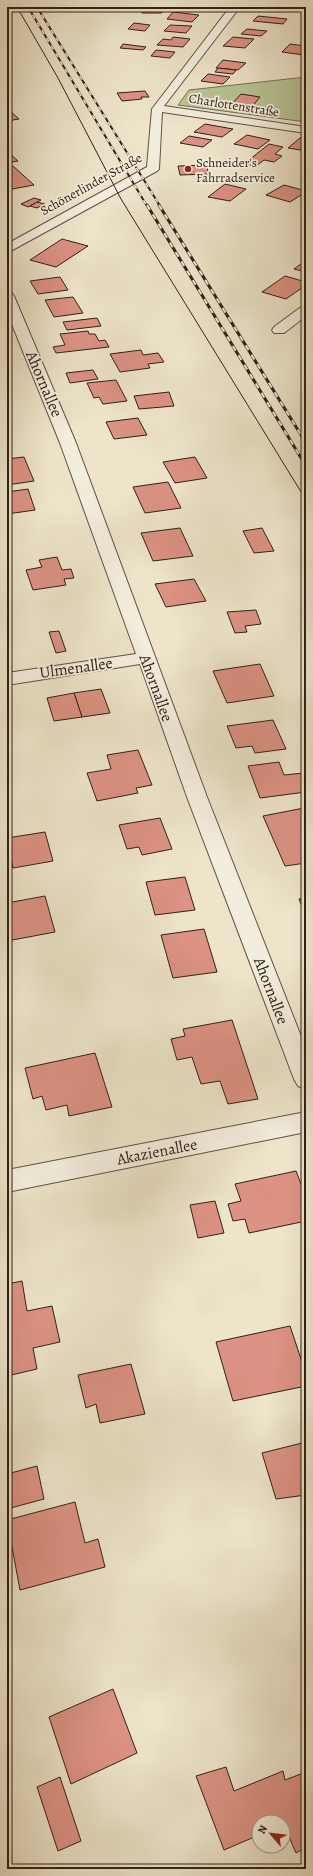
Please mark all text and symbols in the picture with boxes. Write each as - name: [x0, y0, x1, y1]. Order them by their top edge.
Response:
- street label: Charlottenstraße: [188, 89, 281, 121]
- street label: Schönerlinder Straße: [37, 149, 145, 219]
- place label: Schneider's Fahrradservice: [196, 154, 275, 186]
- marker: Schneider's Fahrradservice: [183, 164, 193, 174]
- street label: Ahornallee: [20, 347, 68, 421]
- street label: Ahornallee: [133, 650, 178, 725]
- street label: Ulmenallee: [38, 652, 114, 684]
- street label: Ahornallee: [248, 953, 294, 1028]
- street label: Akazienallee: [114, 1133, 199, 1171]
- north arrow: [251, 1814, 291, 1854]
- text: N: [254, 1822, 271, 1837]

